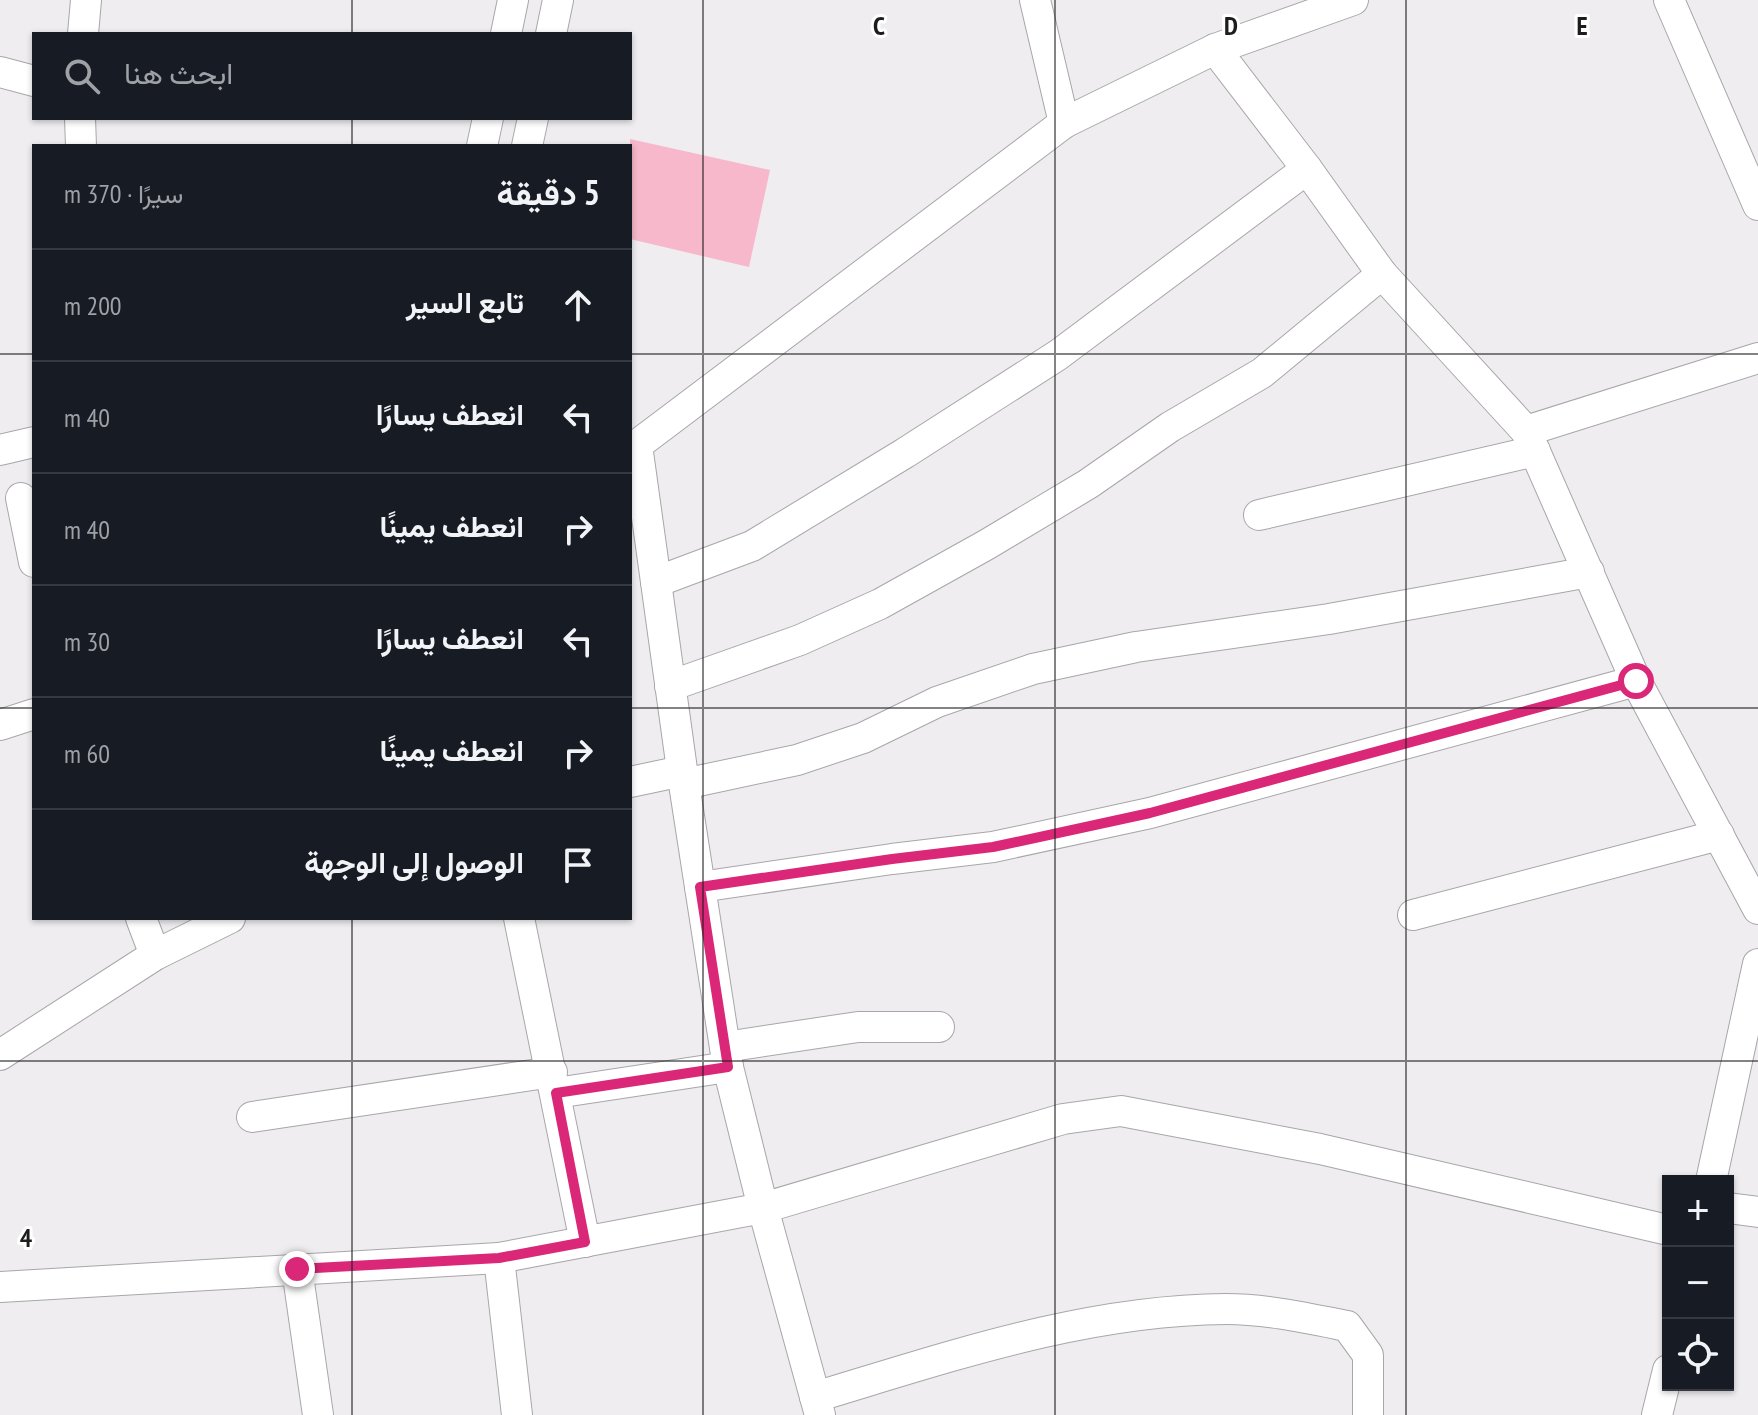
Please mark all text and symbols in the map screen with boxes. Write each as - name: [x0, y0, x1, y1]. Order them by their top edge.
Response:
- text: C: [873, 9, 885, 42]
- text: D: [1224, 9, 1238, 42]
- text: E: [1576, 9, 1588, 42]
- search box: [32, 32, 632, 120]
- text: ابحث هنا: [124, 53, 233, 92]
- icon: search: [60, 54, 104, 98]
- text: 5 دقيقة: [497, 170, 600, 214]
- text: سيرًا · 370 m: [64, 177, 183, 210]
- text: تابع السير: [406, 282, 524, 321]
- icon: ahead: [556, 283, 600, 327]
- text: 200 m: [64, 289, 122, 322]
- text: انعطف يسارًا: [376, 394, 524, 433]
- icon: left: [556, 395, 600, 439]
- text: 40 m: [64, 401, 110, 434]
- text: انعطف يمينًا: [380, 506, 524, 545]
- icon: right: [556, 507, 600, 551]
- text: 40 m: [64, 513, 110, 546]
- text: انعطف يسارًا: [376, 618, 524, 657]
- icon: left: [556, 619, 600, 663]
- text: 30 m: [64, 625, 110, 658]
- route start: [1618, 663, 1654, 699]
- text: انعطف يمينًا: [380, 730, 524, 769]
- icon: right: [556, 731, 600, 775]
- text: 60 m: [64, 737, 110, 770]
- text: الوصول إلى الوجهة: [304, 842, 524, 881]
- icon: arrive: [556, 843, 600, 887]
- map controls: [1662, 1175, 1734, 1391]
- button: +: [1662, 1175, 1734, 1247]
- text: 4: [20, 1221, 33, 1254]
- button: −: [1662, 1247, 1734, 1319]
- route end: [279, 1251, 315, 1287]
- button: locate: [1662, 1319, 1734, 1391]

